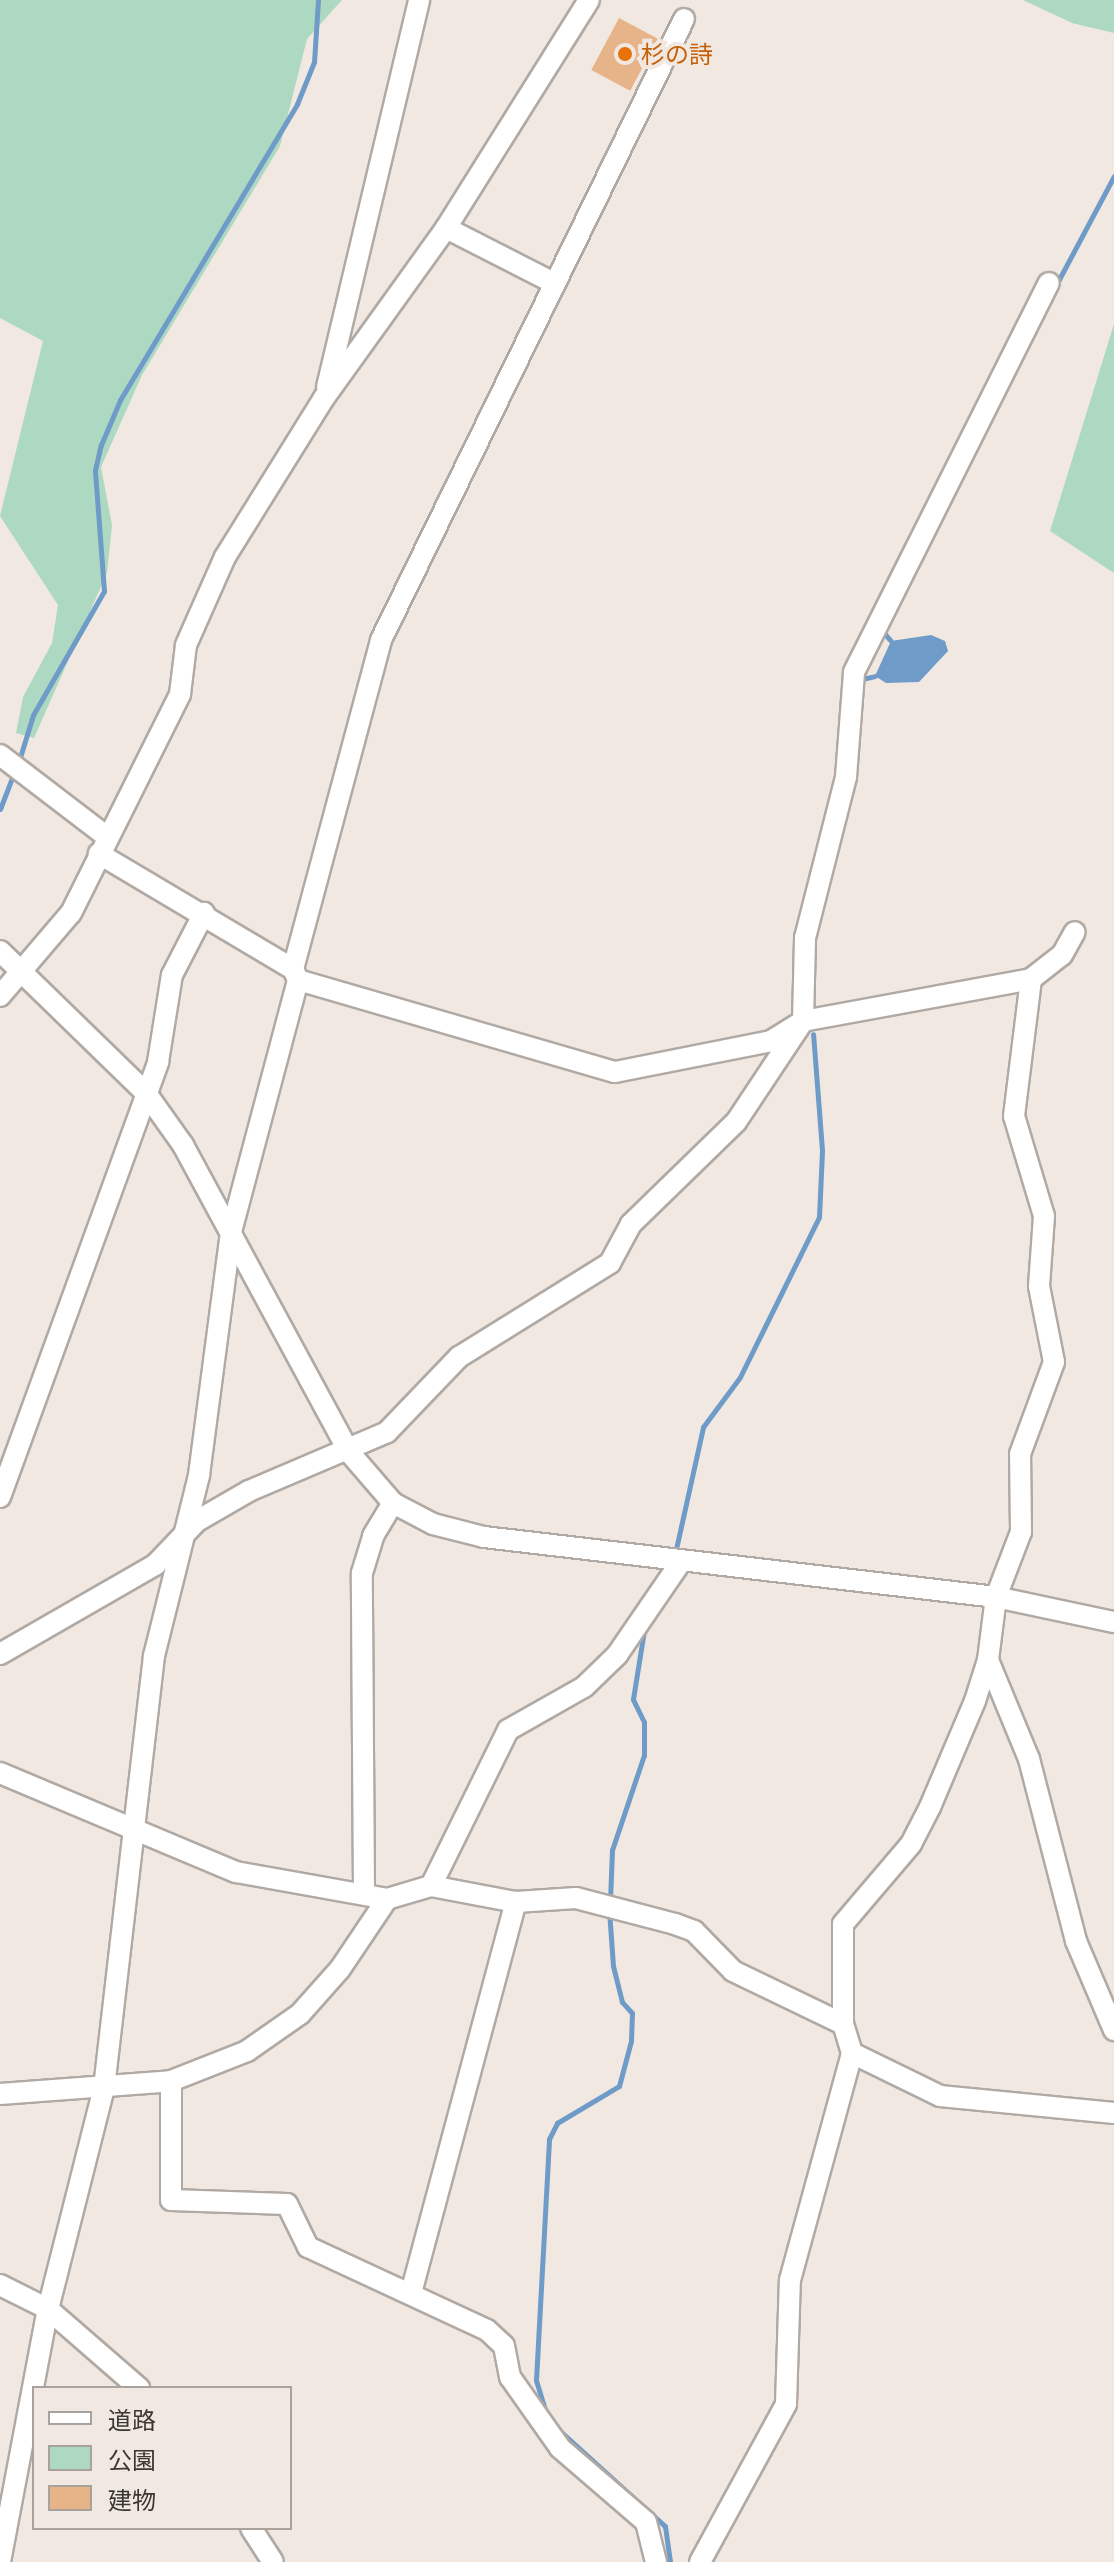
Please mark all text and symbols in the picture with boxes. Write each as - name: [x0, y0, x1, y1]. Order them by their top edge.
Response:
- place label: 杉の詩: [641, 40, 713, 68]
- marker: 杉の詩: [616, 45, 634, 63]
- legend: [32, 2386, 292, 2530]
- text: 道路: [108, 2405, 156, 2434]
- text: 公園: [108, 2445, 156, 2474]
- text: 建物: [108, 2485, 156, 2514]

